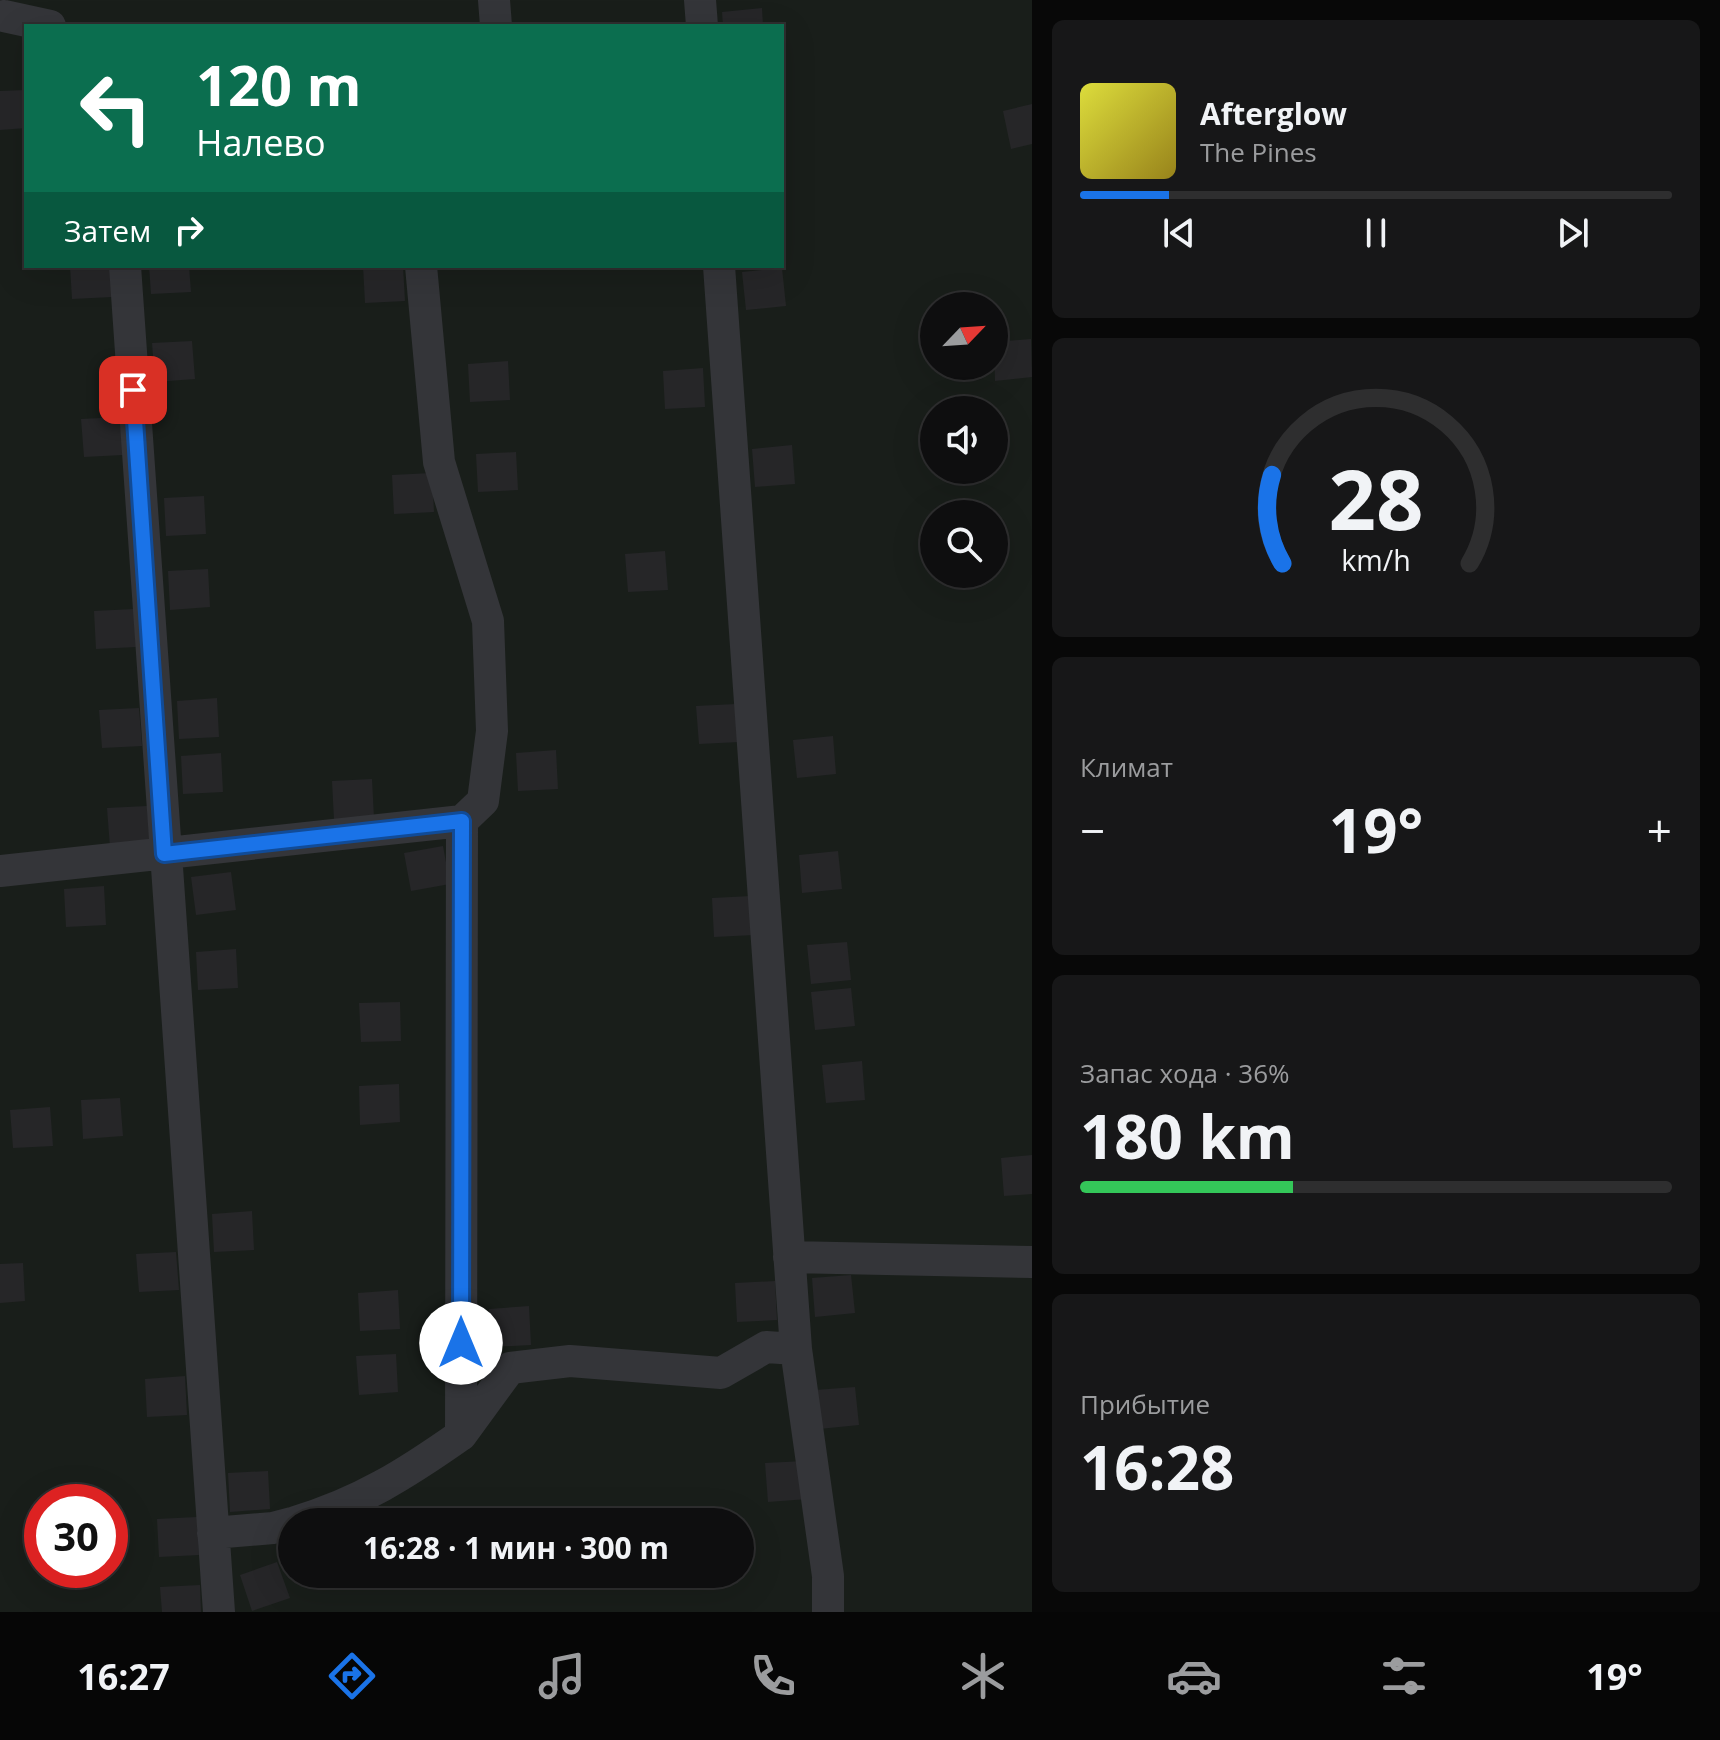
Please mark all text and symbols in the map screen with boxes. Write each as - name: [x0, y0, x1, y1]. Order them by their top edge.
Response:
- text: 120 m: [196, 46, 362, 122]
- icon: left: [64, 56, 168, 160]
- text: Afterglow: [1200, 93, 1347, 134]
- text: Налево: [196, 118, 326, 167]
- text: The Pines: [1200, 134, 1317, 170]
- icon: right: [167, 208, 211, 252]
- text: Затем: [64, 210, 151, 251]
- icon: previous: [1157, 211, 1201, 255]
- icon: pause: [1354, 211, 1398, 255]
- icon: next: [1551, 211, 1595, 255]
- north arrow: [920, 292, 1008, 380]
- map controls: [920, 292, 1008, 588]
- pin: [99, 356, 167, 424]
- icon: arrive: [111, 368, 155, 412]
- button: sound: [920, 396, 1008, 484]
- text: 28: [1328, 440, 1424, 553]
- button: search: [920, 500, 1008, 588]
- text: km/h: [1341, 540, 1411, 579]
- text: Климат: [1080, 749, 1173, 785]
- text: 19°: [1329, 789, 1423, 871]
- text: −: [1080, 800, 1105, 860]
- text: +: [1647, 800, 1672, 860]
- text: Запас хода · 36%: [1080, 1055, 1290, 1091]
- text: 180 km: [1080, 1095, 1295, 1177]
- position arrow: [419, 1301, 503, 1385]
- text: Прибытие: [1080, 1386, 1210, 1422]
- text: 16:28: [1080, 1426, 1234, 1508]
- speed limit sign: 30: [24, 1484, 128, 1588]
- text: 16:28 · 1 мин · 300 m: [363, 1527, 669, 1568]
- icon: directions: [324, 1648, 380, 1704]
- icon: music: [534, 1648, 590, 1704]
- icon: phone: [745, 1648, 801, 1704]
- icon: climate: [955, 1648, 1011, 1704]
- icon: car: [1166, 1648, 1222, 1704]
- icon: filters: [1376, 1648, 1432, 1704]
- text: 16:27: [77, 1652, 170, 1701]
- text: 19°: [1586, 1652, 1643, 1701]

